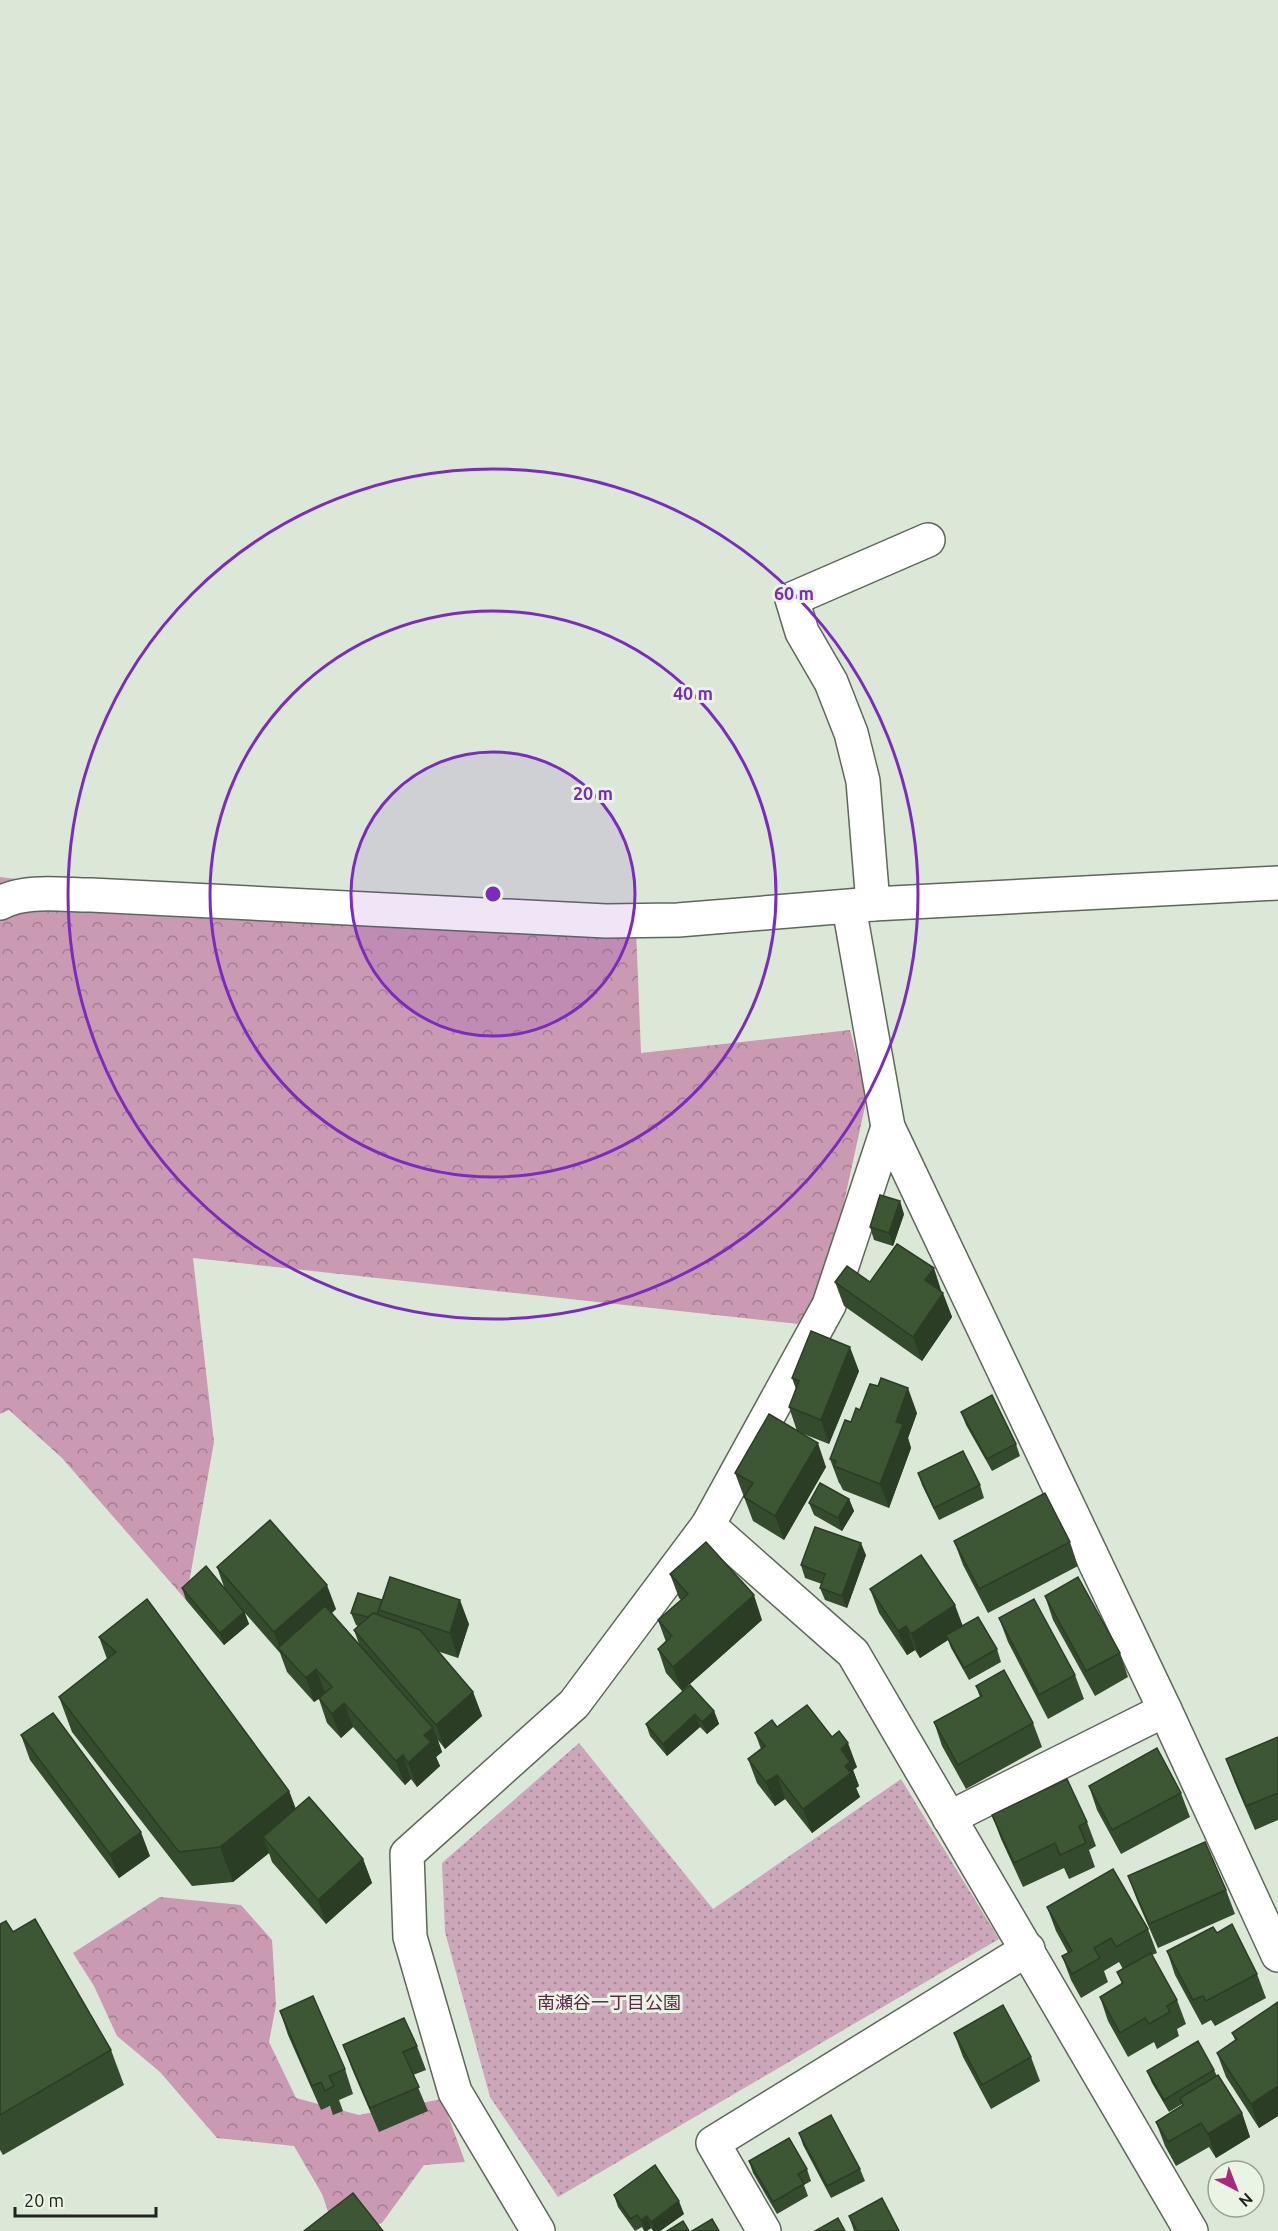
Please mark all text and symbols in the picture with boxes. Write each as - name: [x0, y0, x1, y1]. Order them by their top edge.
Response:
- text: 60 m: [774, 583, 814, 603]
- text: 40 m: [673, 683, 713, 703]
- text: 20 m: [573, 783, 613, 803]
- centre of rings: [483, 884, 503, 904]
- park label: 南瀬谷一丁目公園: [537, 1992, 681, 2012]
- north arrow: [1206, 2159, 1266, 2219]
- scale bar: [15, 2180, 156, 2218]
- text: N: [1236, 2189, 1256, 2211]
- text: 20 m: [24, 2190, 64, 2210]

